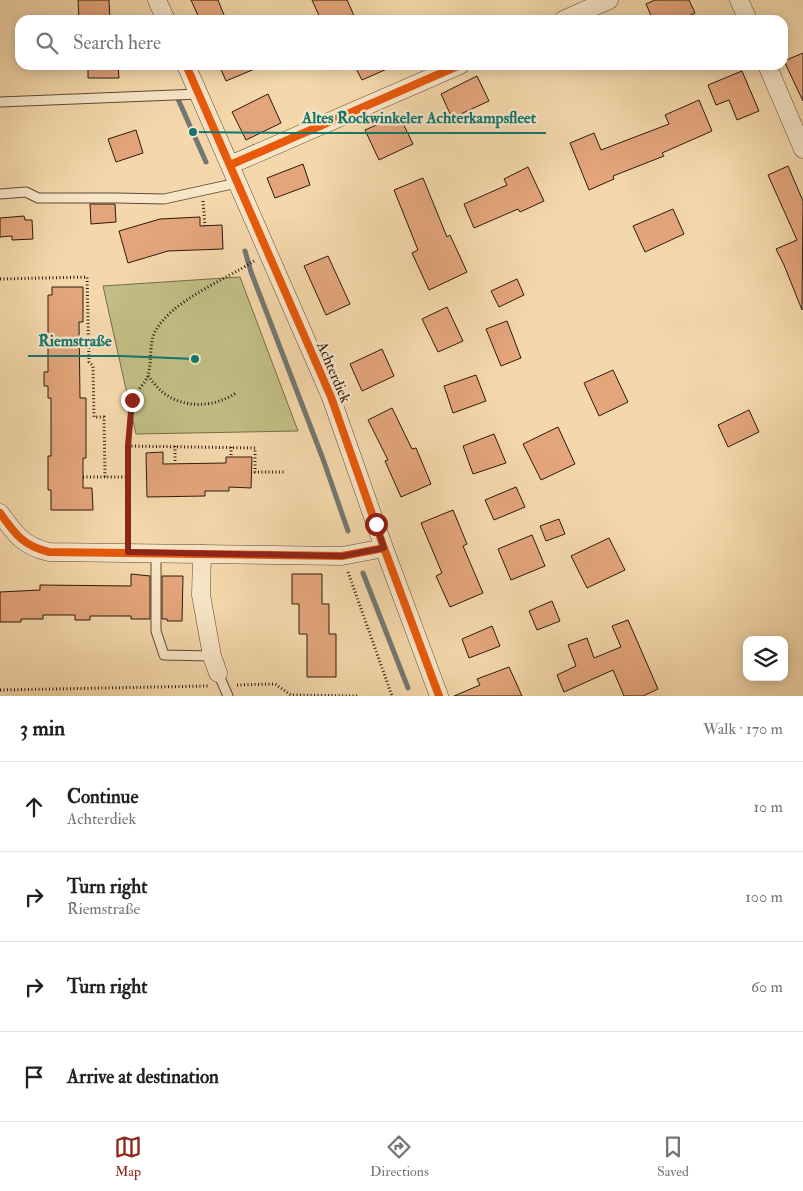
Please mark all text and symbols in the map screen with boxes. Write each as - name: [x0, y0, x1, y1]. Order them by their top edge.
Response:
- search box: [15, 15, 788, 70]
- icon: search: [33, 29, 61, 57]
- text: Search here: [73, 31, 161, 55]
- callout: Altes Rockwinkeler Achterkampsfleet: [292, 102, 546, 133]
- text: Altes Rockwinkeler Achterkampsfleet: [301, 108, 537, 129]
- callout: Riemstraße: [28, 325, 121, 356]
- text: Riemstraße: [38, 331, 112, 351]
- street label: Achterdiek: [312, 338, 355, 406]
- route end: [121, 389, 144, 412]
- route start: [365, 513, 388, 536]
- map controls: [743, 636, 788, 681]
- button: layers: [743, 636, 788, 681]
- text: 3 min: [20, 715, 65, 742]
- text: Walk · 170 m: [703, 719, 783, 739]
- text: Continue: [67, 785, 138, 809]
- icon: ahead: [20, 793, 48, 821]
- text: 10 m: [753, 797, 783, 817]
- text: Achterdiek: [67, 809, 136, 829]
- text: Turn right: [67, 875, 147, 899]
- icon: right: [20, 883, 48, 911]
- text: 100 m: [745, 887, 783, 907]
- text: Riemstraße: [67, 899, 140, 919]
- icon: right: [20, 973, 48, 1001]
- text: Turn right: [67, 975, 147, 999]
- text: 60 m: [751, 977, 783, 997]
- icon: arrive: [20, 1063, 48, 1091]
- text: Arrive at destination: [67, 1065, 219, 1089]
- tab: Map: [114, 1133, 142, 1180]
- tab: Directions: [370, 1133, 429, 1180]
- tab: Saved: [657, 1133, 689, 1180]

